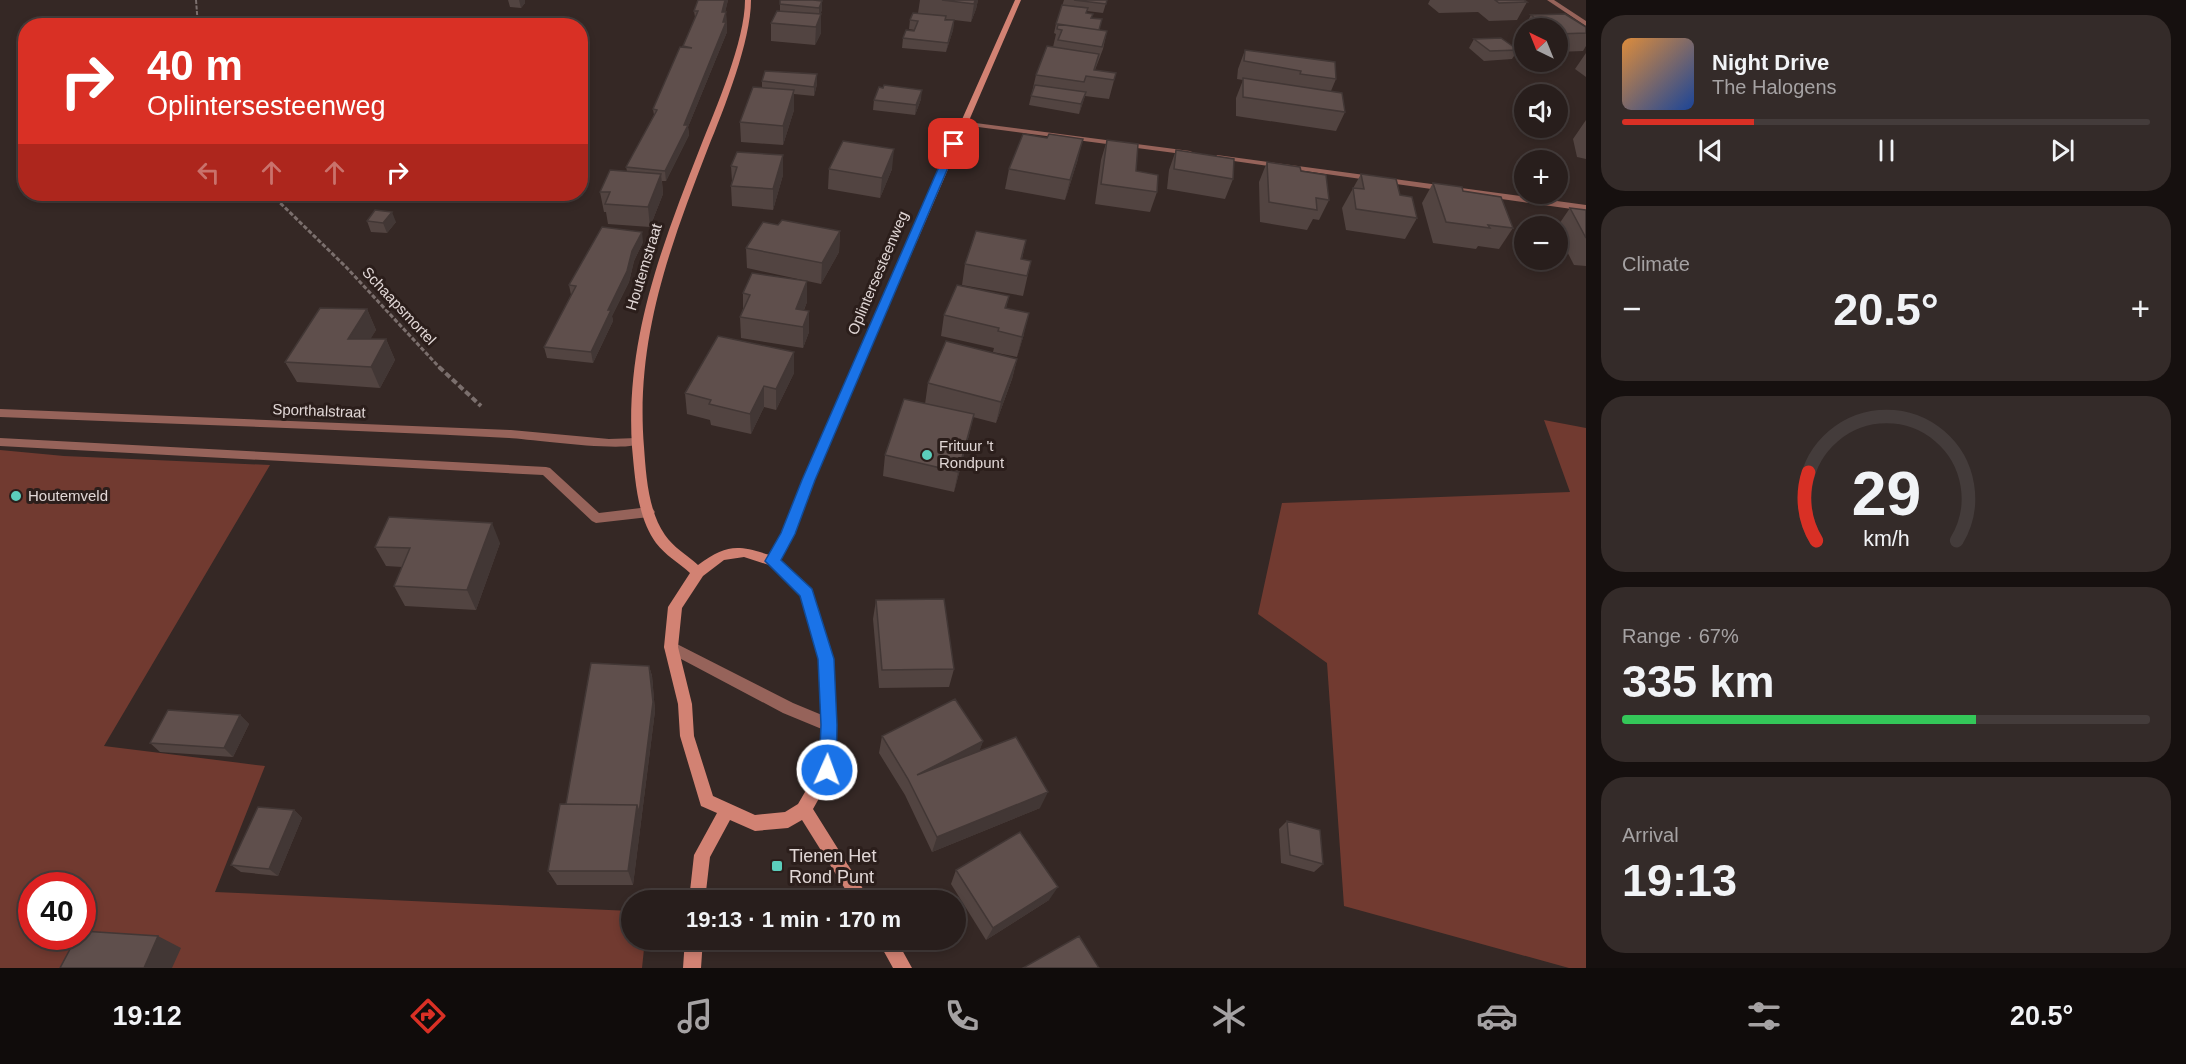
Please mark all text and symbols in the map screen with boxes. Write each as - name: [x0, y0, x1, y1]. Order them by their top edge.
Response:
- north arrow: [1514, 18, 1568, 72]
- map controls: [1514, 18, 1568, 270]
- icon: right: [48, 42, 126, 120]
- text: 40 m: [147, 42, 243, 89]
- text: Night Drive: [1712, 50, 1829, 75]
- text: The Halogens: [1712, 76, 1837, 98]
- button: sound: [1514, 84, 1568, 138]
- text: Oplintersesteenweg: [147, 91, 386, 121]
- pin: [928, 118, 979, 169]
- icon: arrive: [937, 127, 970, 160]
- icon: previous: [1694, 134, 1727, 167]
- icon: pause: [1870, 134, 1903, 167]
- icon: next: [2046, 134, 2079, 167]
- button: +: [1514, 150, 1568, 204]
- icon: left: [192, 156, 225, 189]
- icon: ahead: [255, 156, 288, 189]
- icon: ahead: [318, 156, 351, 189]
- icon: right: [381, 156, 414, 189]
- street label: Oplintersesteenweg: [844, 208, 911, 337]
- button: −: [1514, 216, 1568, 270]
- street label: Houtemstraat: [622, 221, 665, 312]
- text: Climate: [1622, 253, 1690, 275]
- street label: Schaapsmortel: [359, 263, 440, 348]
- text: 20.5°: [1833, 284, 1939, 335]
- text: −: [1622, 290, 1641, 327]
- text: +: [2131, 290, 2150, 327]
- street label: Sporthalstraat: [272, 400, 367, 421]
- place label: Frituur 't Rondpunt: [939, 437, 1005, 471]
- marker: Frituur 't Rondpunt: [920, 448, 934, 462]
- text: 29: [1851, 459, 1921, 528]
- place label: Houtemveld: [28, 487, 108, 504]
- marker: Houtemveld: [9, 489, 23, 503]
- text: km/h: [1863, 527, 1909, 551]
- text: Range · 67%: [1622, 625, 1739, 647]
- text: 335 km: [1622, 656, 1775, 707]
- position arrow: [795, 738, 859, 802]
- text: Arrival: [1622, 824, 1679, 846]
- place label: Tienen Het Rond Punt: [789, 846, 876, 887]
- text: 19:13: [1622, 855, 1737, 906]
- marker: Tienen Het Rond Punt: [770, 859, 784, 873]
- speed limit sign: 40: [18, 872, 96, 950]
- text: 19:13 · 1 min · 170 m: [686, 907, 901, 932]
- icon: directions: [407, 995, 449, 1037]
- icon: music: [674, 995, 716, 1037]
- icon: phone: [941, 995, 983, 1037]
- icon: climate: [1208, 995, 1250, 1037]
- icon: car: [1476, 995, 1518, 1037]
- icon: filters: [1743, 995, 1785, 1037]
- text: 19:12: [113, 1001, 182, 1031]
- text: 20.5°: [2010, 1001, 2073, 1031]

